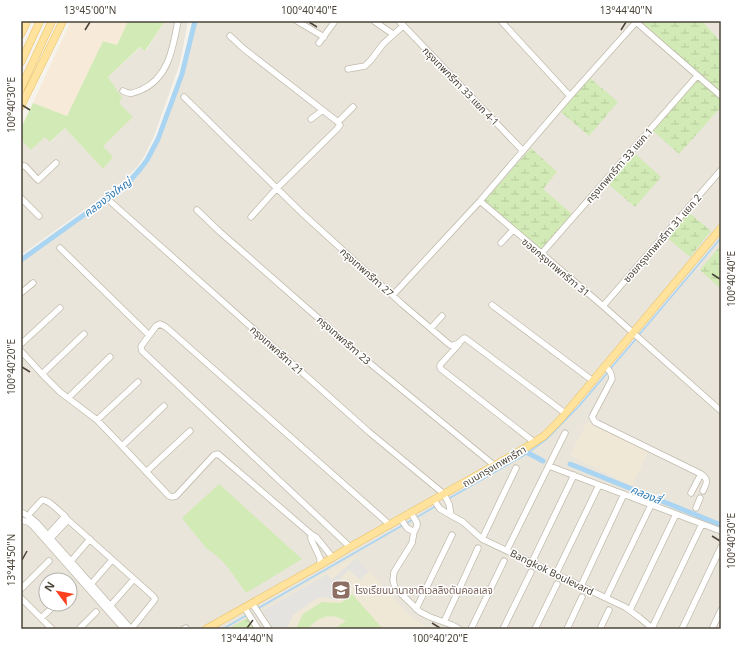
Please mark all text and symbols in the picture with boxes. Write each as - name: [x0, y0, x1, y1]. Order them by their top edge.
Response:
- text: 13°45'00"N: [64, 3, 116, 17]
- text: 100°40'40"E: [281, 3, 337, 17]
- text: 13°44'40"N: [600, 3, 652, 17]
- street label: กรุงเทพกรีฑา 33 แยก 4-1: [420, 43, 502, 129]
- text: 100°40'30"E: [4, 77, 18, 133]
- street label: กรุงเทพกรีฑา 33 แยก 1: [582, 124, 656, 206]
- water label: คลองวังใหญ่: [80, 173, 136, 220]
- street label: ซอยกรุงเทพกรีฑา 31 แยก 2: [620, 191, 705, 285]
- street label: ซอยกรุงเทพกรีฑา 31: [519, 234, 593, 300]
- street label: กรุงเทพกรีฑา 27: [337, 244, 397, 300]
- text: 100°40'40"E: [724, 251, 738, 307]
- street label: กรุงเทพกรีฑา 23: [314, 313, 374, 368]
- street label: กรุงเทพกรีฑา 21: [247, 322, 307, 378]
- text: 100°40'20"E: [4, 339, 18, 395]
- street label: ถนนกรุงเทพกรีฑา: [459, 442, 529, 490]
- water label: คลองสี่: [629, 481, 665, 508]
- text: 100°40'30"E: [724, 513, 738, 569]
- text: 13°44'50"N: [4, 534, 18, 586]
- street label: Bangkok Boulevard: [508, 546, 596, 598]
- north arrow: [38, 572, 78, 612]
- text: N: [40, 579, 58, 594]
- school or university icon: โรงเรียนนานาชาติเวลลิงตันคอลเลจ: [330, 579, 352, 601]
- place label: โรงเรียนนานาชาติเวลลิงตันคอลเลจ: [355, 583, 493, 597]
- text: 13°44'40"N: [221, 631, 273, 645]
- text: 100°40'20"E: [412, 631, 468, 645]

